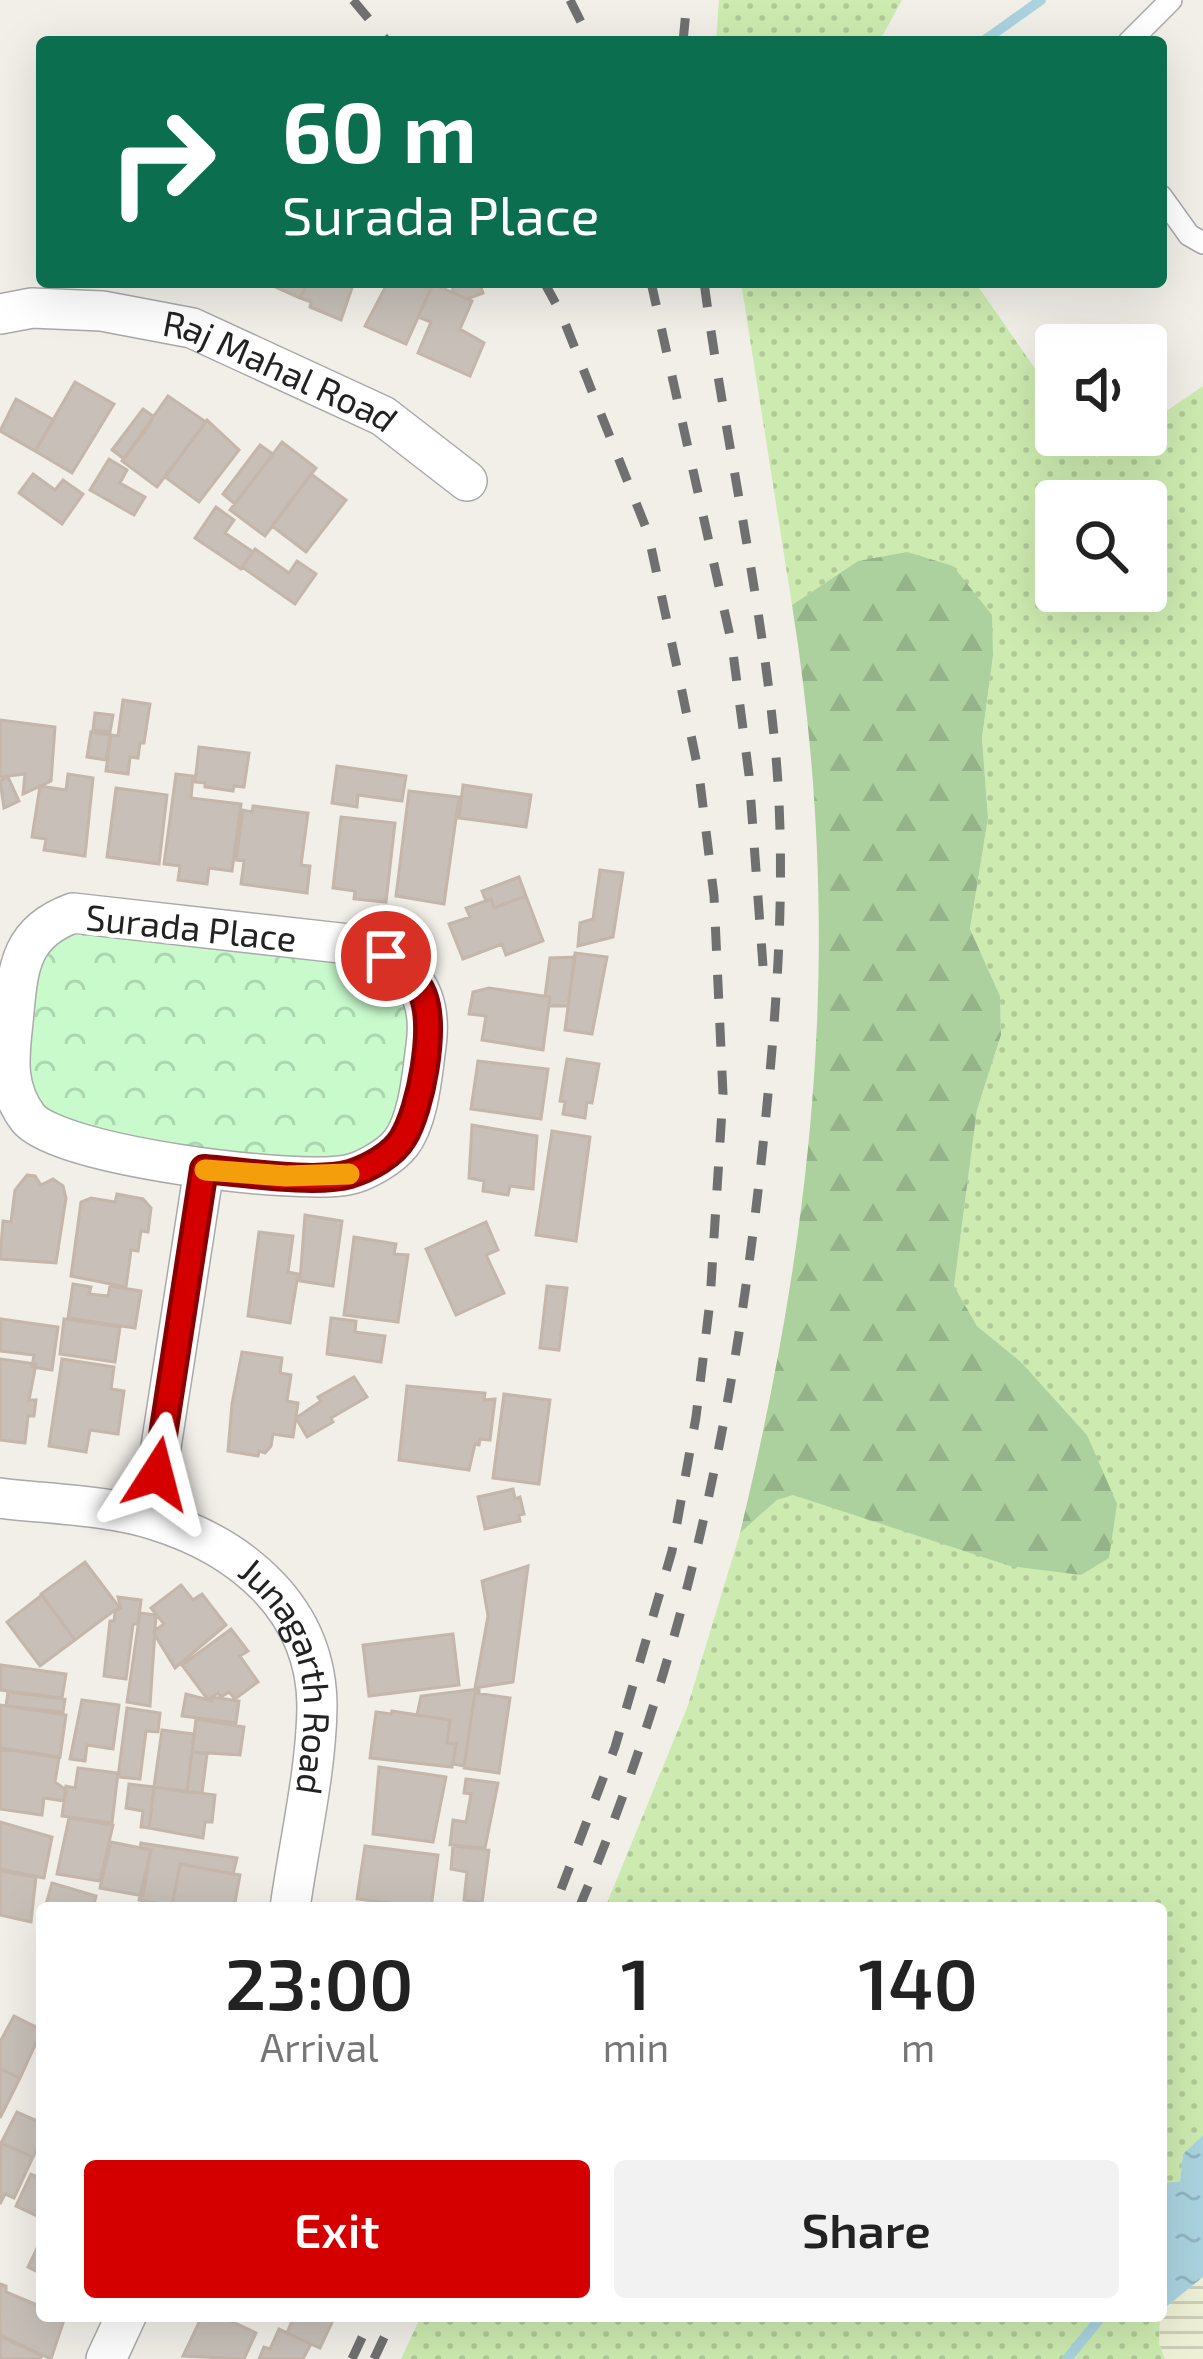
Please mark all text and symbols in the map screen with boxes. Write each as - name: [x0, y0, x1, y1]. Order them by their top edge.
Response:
- text: 60 m: [282, 79, 477, 180]
- icon: right: [84, 84, 240, 240]
- text: Surada Place: [282, 181, 600, 246]
- street label: Raj Mahal Road: [160, 300, 407, 439]
- map controls: [1035, 324, 1167, 612]
- button: sound: [1035, 324, 1167, 456]
- button: search: [1035, 480, 1167, 612]
- street label: Surada Place: [84, 894, 299, 959]
- pin: [335, 905, 437, 1007]
- icon: arrive: [353, 923, 419, 989]
- position arrow: [94, 1411, 220, 1537]
- street label: Junagarth Road: [232, 1547, 340, 1798]
- text: 23:00: [225, 1938, 414, 2024]
- text: 1: [621, 1938, 651, 2024]
- text: 140: [858, 1938, 978, 2024]
- text: Arrival: [260, 2023, 379, 2070]
- text: min: [603, 2023, 669, 2070]
- text: m: [901, 2023, 935, 2070]
- button: Exit: [84, 2160, 590, 2298]
- button: Share: [614, 2160, 1119, 2298]

